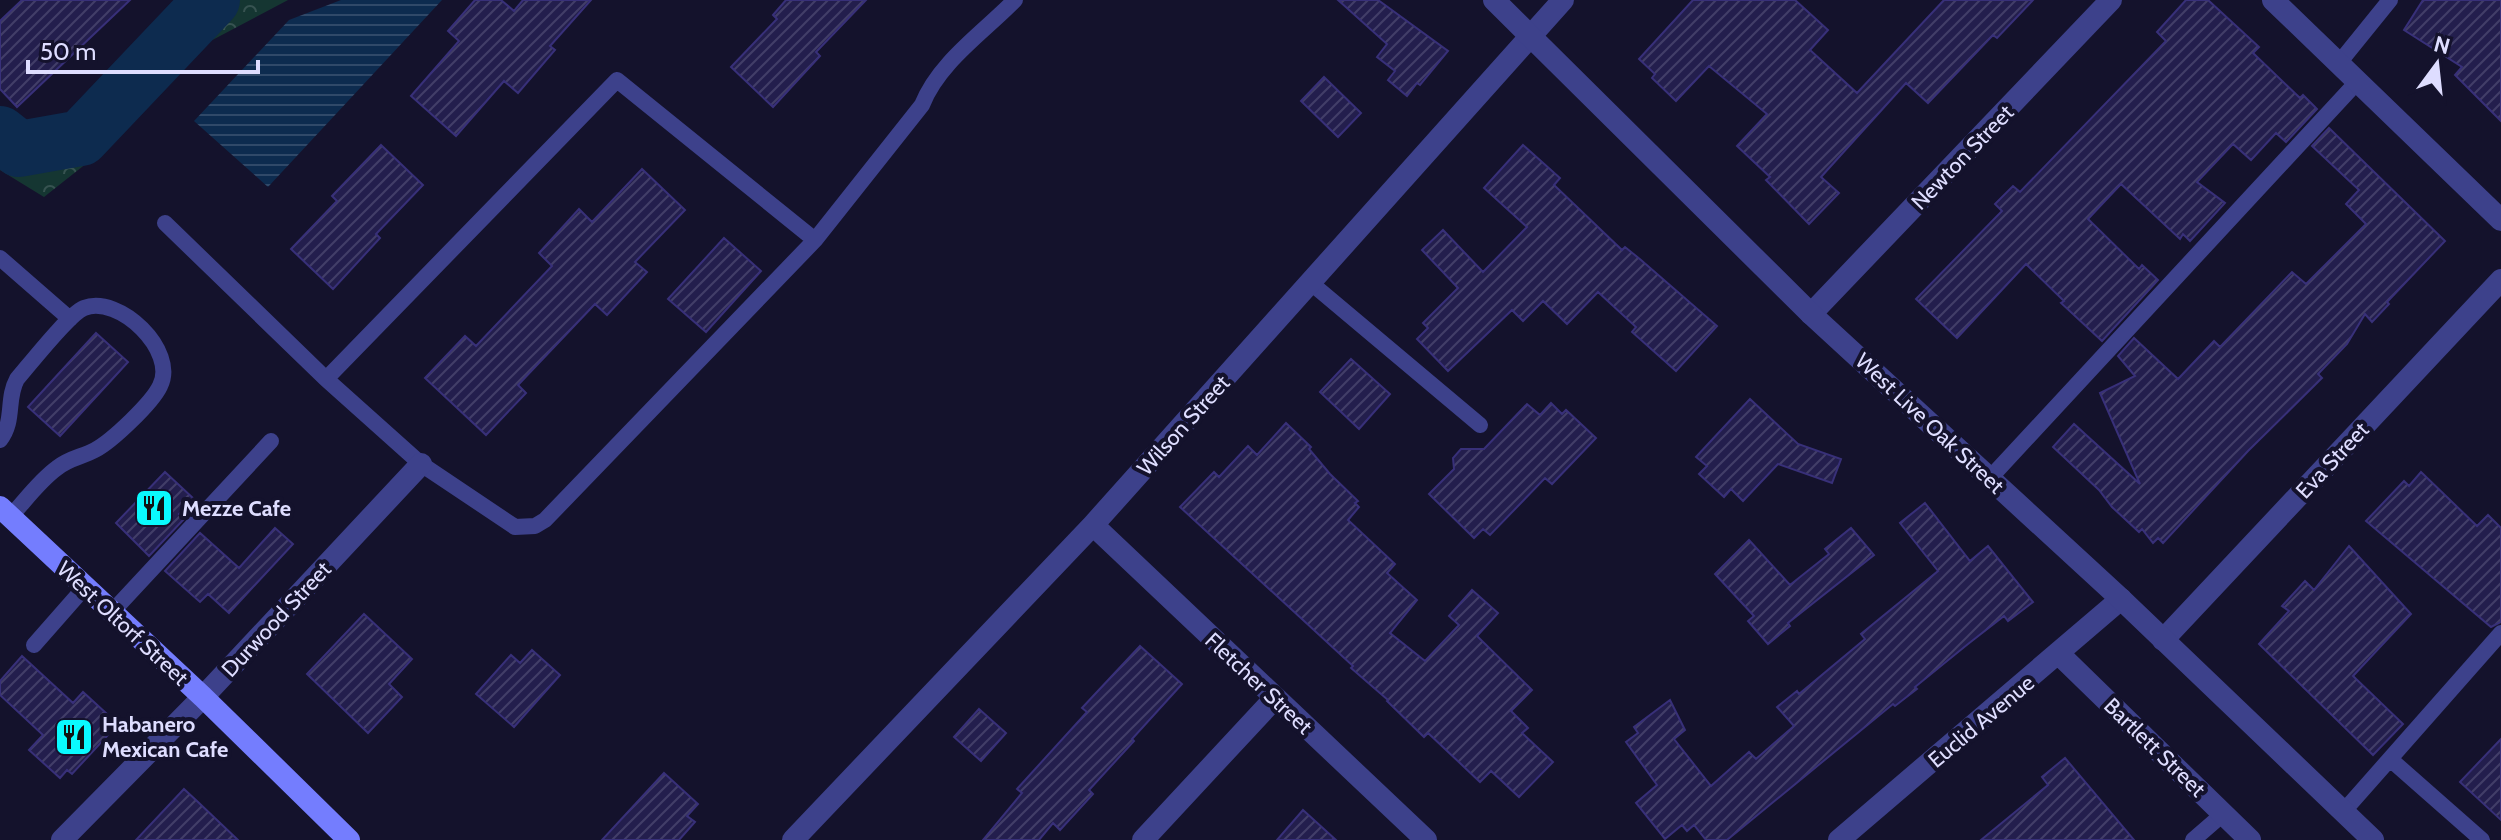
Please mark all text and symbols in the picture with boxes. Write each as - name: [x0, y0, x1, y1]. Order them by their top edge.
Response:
- scale bar: [28, 24, 258, 74]
- north arrow: [2397, 24, 2477, 104]
- text: N: [2431, 30, 2453, 60]
- text: 50 m: [40, 37, 96, 66]
- street label: Newton Street: [1906, 99, 2020, 215]
- street label: West Live Oak Street: [1850, 347, 2010, 500]
- street label: Wilson Street: [1131, 369, 1236, 481]
- street label: Eva Street: [2290, 416, 2375, 504]
- restaurant icon: Mezze Cafe: [133, 487, 175, 529]
- place label: Mezze Cafe: [182, 495, 291, 522]
- street label: West Oltorf Street: [51, 556, 194, 692]
- street label: Durwood Street: [216, 556, 337, 683]
- street label: Fletcher Street: [1199, 627, 1318, 740]
- street label: Euclid Avenue: [1923, 669, 2040, 774]
- street label: Bartlett Street: [2098, 692, 2211, 803]
- place label: Habanero Mexican Cafe: [102, 711, 228, 763]
- restaurant icon: Habanero Mexican Cafe: [53, 716, 95, 758]

